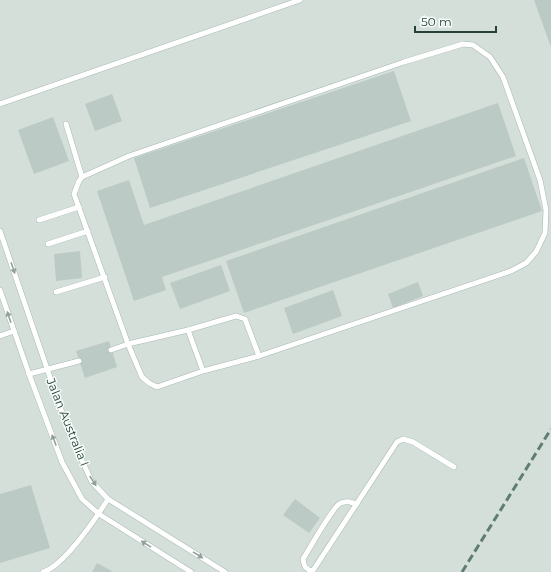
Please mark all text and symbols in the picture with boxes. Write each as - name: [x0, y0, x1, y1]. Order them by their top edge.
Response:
- scale bar: [415, 8, 496, 34]
- text: 50 m: [421, 14, 452, 29]
- one-way arrow: [10, 262, 16, 274]
- one-way arrow: [6, 311, 12, 323]
- street label: Jalan Australia I: [43, 375, 92, 468]
- one-way arrow: [51, 433, 57, 445]
- one-way arrow: [89, 475, 96, 487]
- one-way arrow: [140, 540, 152, 547]
- one-way arrow: [193, 551, 203, 559]

